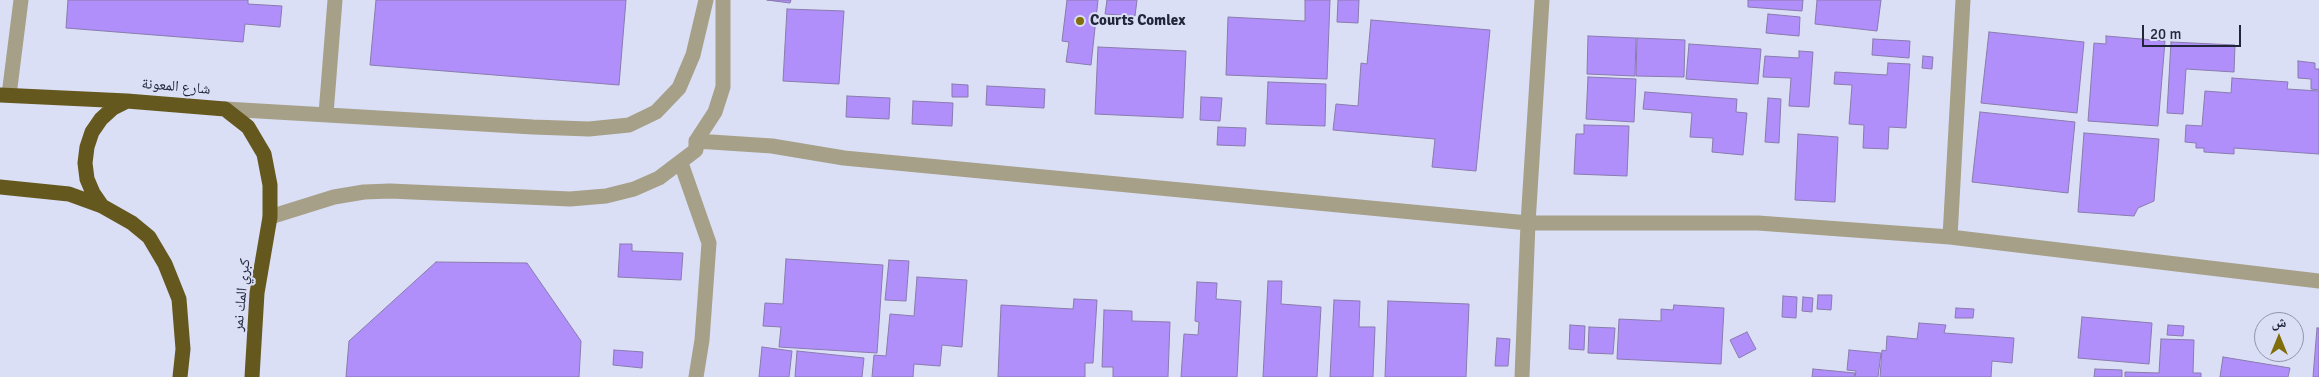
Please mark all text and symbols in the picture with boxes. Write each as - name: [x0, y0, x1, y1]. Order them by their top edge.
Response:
- place label: Courts Comlex: [1090, 12, 1185, 30]
- marker: Courts Comlex: [1074, 15, 1086, 27]
- scale bar: [2144, 15, 2243, 47]
- text: 20 m: [2150, 25, 2181, 43]
- street label: شارع المعونة: [141, 75, 211, 99]
- street label: كبري المك نمر: [229, 258, 255, 332]
- north arrow: [2254, 312, 2304, 362]
- text: ش: [2272, 314, 2286, 331]

